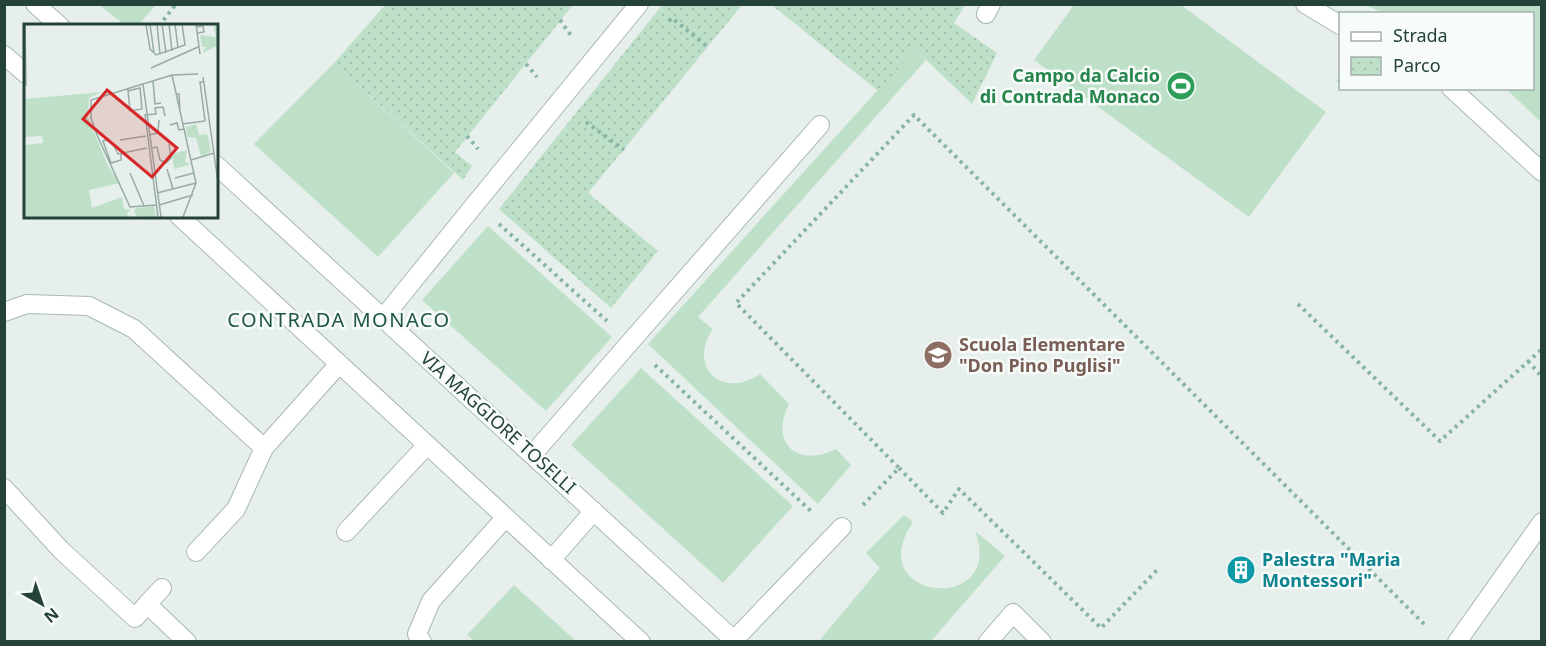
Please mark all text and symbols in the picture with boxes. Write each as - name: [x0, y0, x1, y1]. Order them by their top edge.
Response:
- legend: [1339, 12, 1534, 90]
- text: Strada: [1393, 23, 1448, 47]
- inset map: [24, 24, 218, 218]
- text: Parco: [1393, 53, 1441, 77]
- place label: Campo da Calcio di Contrada Monaco: [980, 63, 1160, 108]
- sports icon: Campo da Calcio di Contrada Monaco: [1165, 70, 1197, 102]
- district label: CONTRADA MONACO: [227, 306, 451, 333]
- place label: Scuola Elementare "Don Pino Puglisi": [959, 332, 1125, 377]
- school or university icon: Scuola Elementare "Don Pino Puglisi": [922, 339, 954, 371]
- street label: VIA MAGGIORE TOSELLI: [416, 346, 582, 499]
- place label: Palestra "Maria Montessori": [1262, 547, 1401, 592]
- building icon: Palestra "Maria Montessori": [1225, 554, 1257, 586]
- north arrow: [12, 574, 72, 634]
- text: N: [40, 603, 64, 628]

